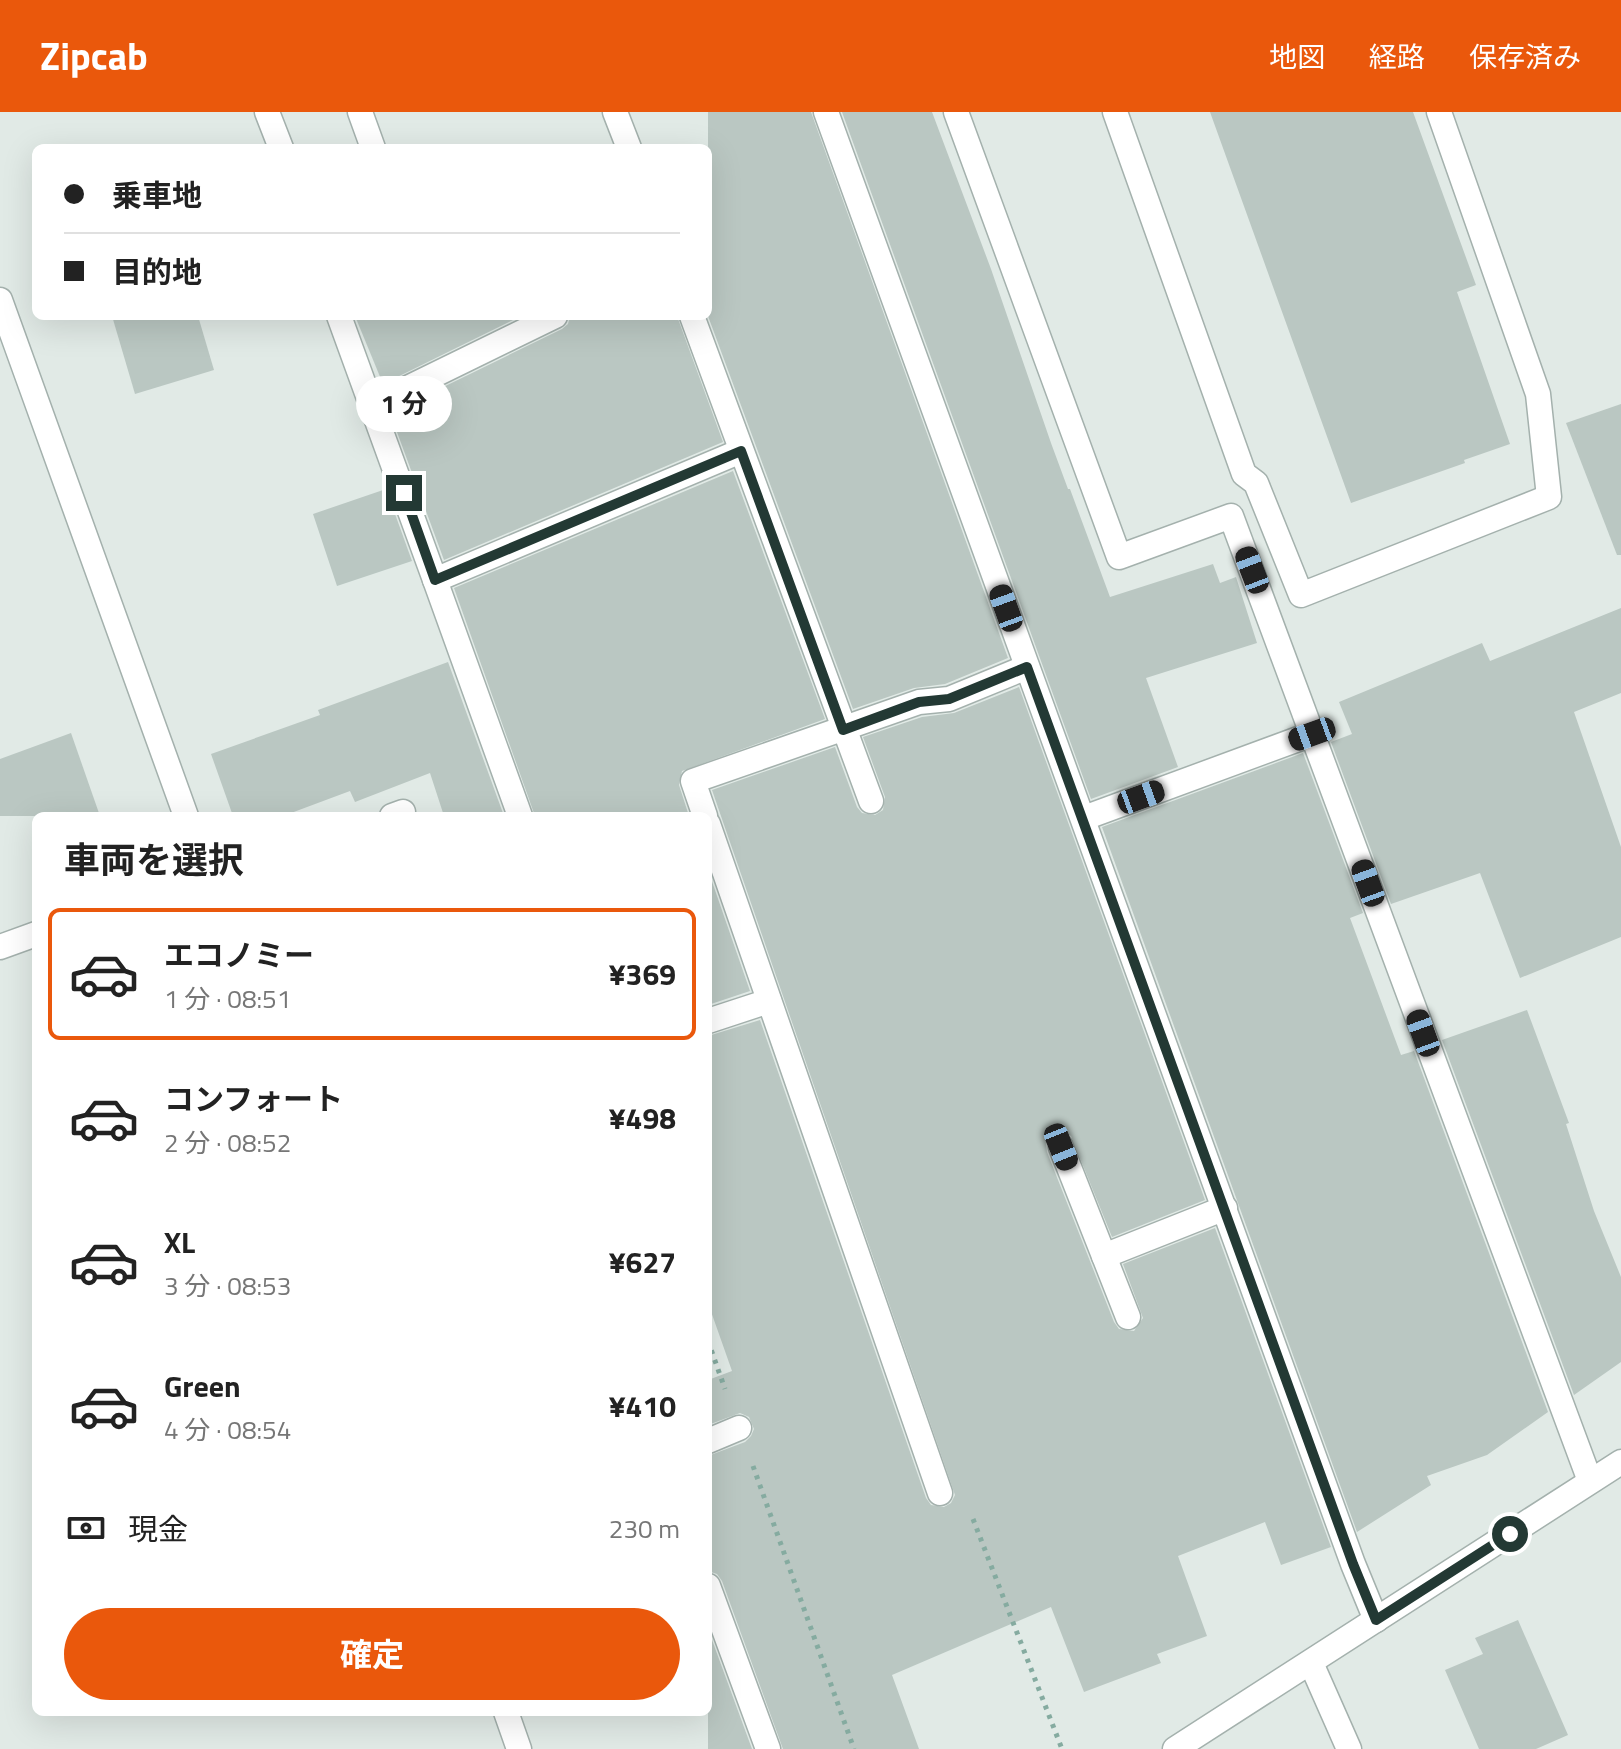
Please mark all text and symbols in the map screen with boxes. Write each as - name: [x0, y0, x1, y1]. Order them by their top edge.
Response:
- text: Zipcab: [40, 27, 148, 85]
- text: 地図: [1269, 35, 1325, 78]
- text: 経路: [1369, 35, 1425, 78]
- text: 保存済み: [1469, 35, 1581, 78]
- text: 乗車地: [112, 172, 202, 218]
- text: 目的地: [112, 249, 202, 295]
- callout: 1 分: [356, 377, 452, 433]
- text: 1 分: [381, 384, 427, 423]
- route end: [386, 475, 422, 511]
- car: [1232, 543, 1272, 597]
- car: [987, 581, 1025, 635]
- car: [1285, 715, 1339, 753]
- car: [1114, 778, 1168, 816]
- text: 車両を選択: [64, 832, 244, 887]
- car: [1349, 856, 1387, 910]
- text: エコノミー: [164, 932, 314, 978]
- icon: car: [68, 938, 140, 1010]
- text: ¥369: [609, 951, 676, 997]
- text: 1 分 · 08:51: [164, 979, 291, 1018]
- car: [1404, 1006, 1442, 1060]
- text: コンフォート: [164, 1076, 343, 1122]
- icon: car: [68, 1082, 140, 1154]
- text: ¥498: [609, 1095, 676, 1141]
- car: [1041, 1120, 1081, 1174]
- text: 2 分 · 08:52: [164, 1123, 291, 1162]
- text: XL: [164, 1219, 195, 1265]
- icon: car: [68, 1226, 140, 1298]
- text: ¥627: [609, 1239, 676, 1285]
- text: 3 分 · 08:53: [164, 1266, 291, 1305]
- text: Green: [164, 1363, 241, 1409]
- icon: car: [68, 1370, 140, 1442]
- text: ¥410: [609, 1383, 676, 1429]
- text: 4 分 · 08:54: [164, 1410, 291, 1449]
- icon: cash: [64, 1506, 108, 1550]
- text: 現金: [128, 1506, 188, 1552]
- text: 230 m: [609, 1509, 680, 1548]
- route start: [1492, 1516, 1528, 1552]
- button: 確定: [64, 1608, 680, 1700]

